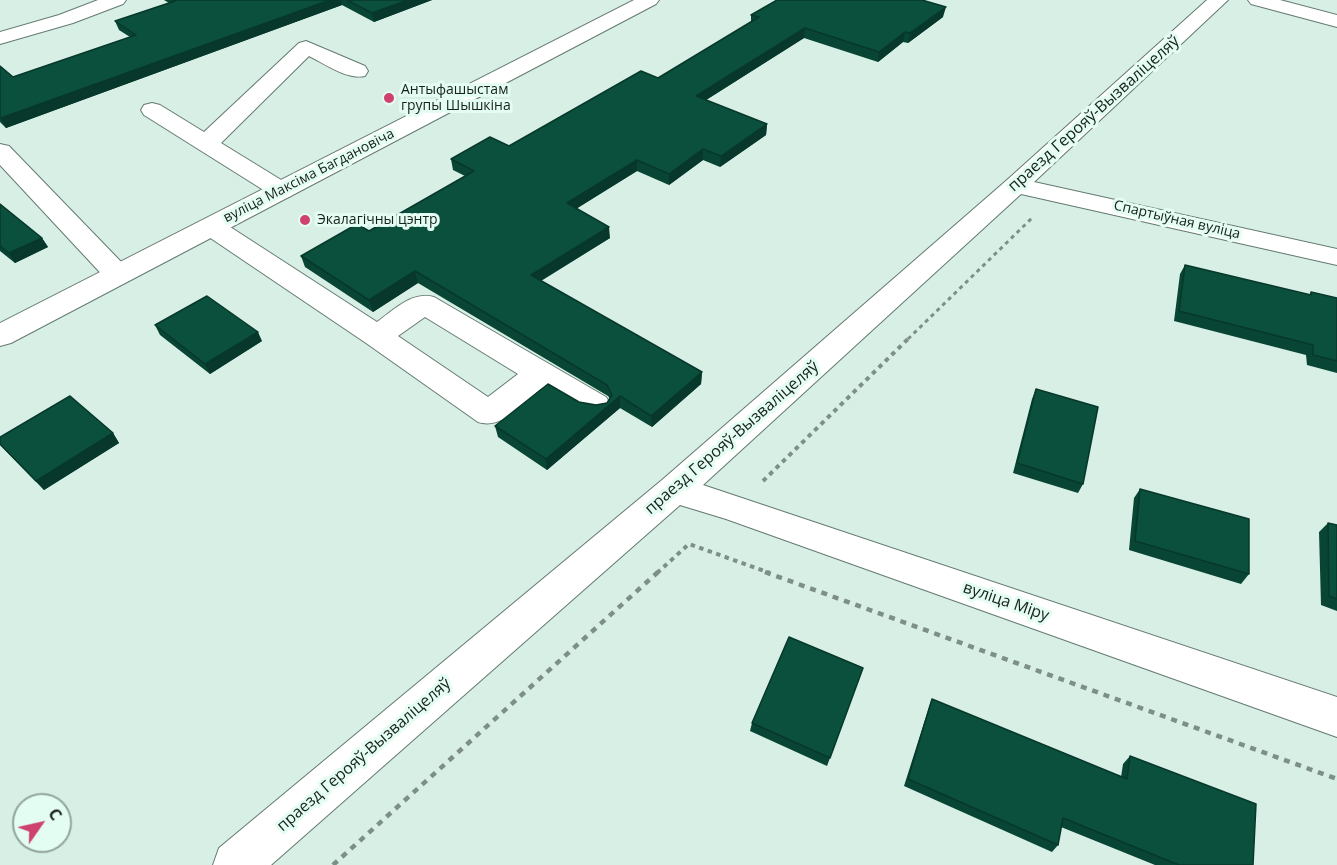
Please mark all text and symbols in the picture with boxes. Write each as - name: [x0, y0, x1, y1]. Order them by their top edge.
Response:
- street label: праезд Герояў-Вызваліцеляў: [1004, 32, 1184, 196]
- place label: Антыфашыстам групы Шышкіна: [401, 82, 511, 114]
- marker: Антыфашыстам групы Шышкіна: [382, 91, 396, 105]
- street label: вуліца Максіма Багдановіча: [221, 125, 397, 227]
- street label: Спартыўная вуліца: [1112, 197, 1242, 243]
- place label: Экалагічны цэнтр: [317, 212, 438, 228]
- marker: Экалагічны цэнтр: [298, 213, 312, 227]
- street label: праезд Герояў-Вызваліцеляў: [641, 357, 823, 519]
- street label: вуліца Міру: [960, 578, 1052, 626]
- street label: праезд Герояў-Вызваліцеляў: [273, 674, 455, 836]
- north arrow: [12, 793, 72, 853]
- text: С: [43, 804, 67, 824]

